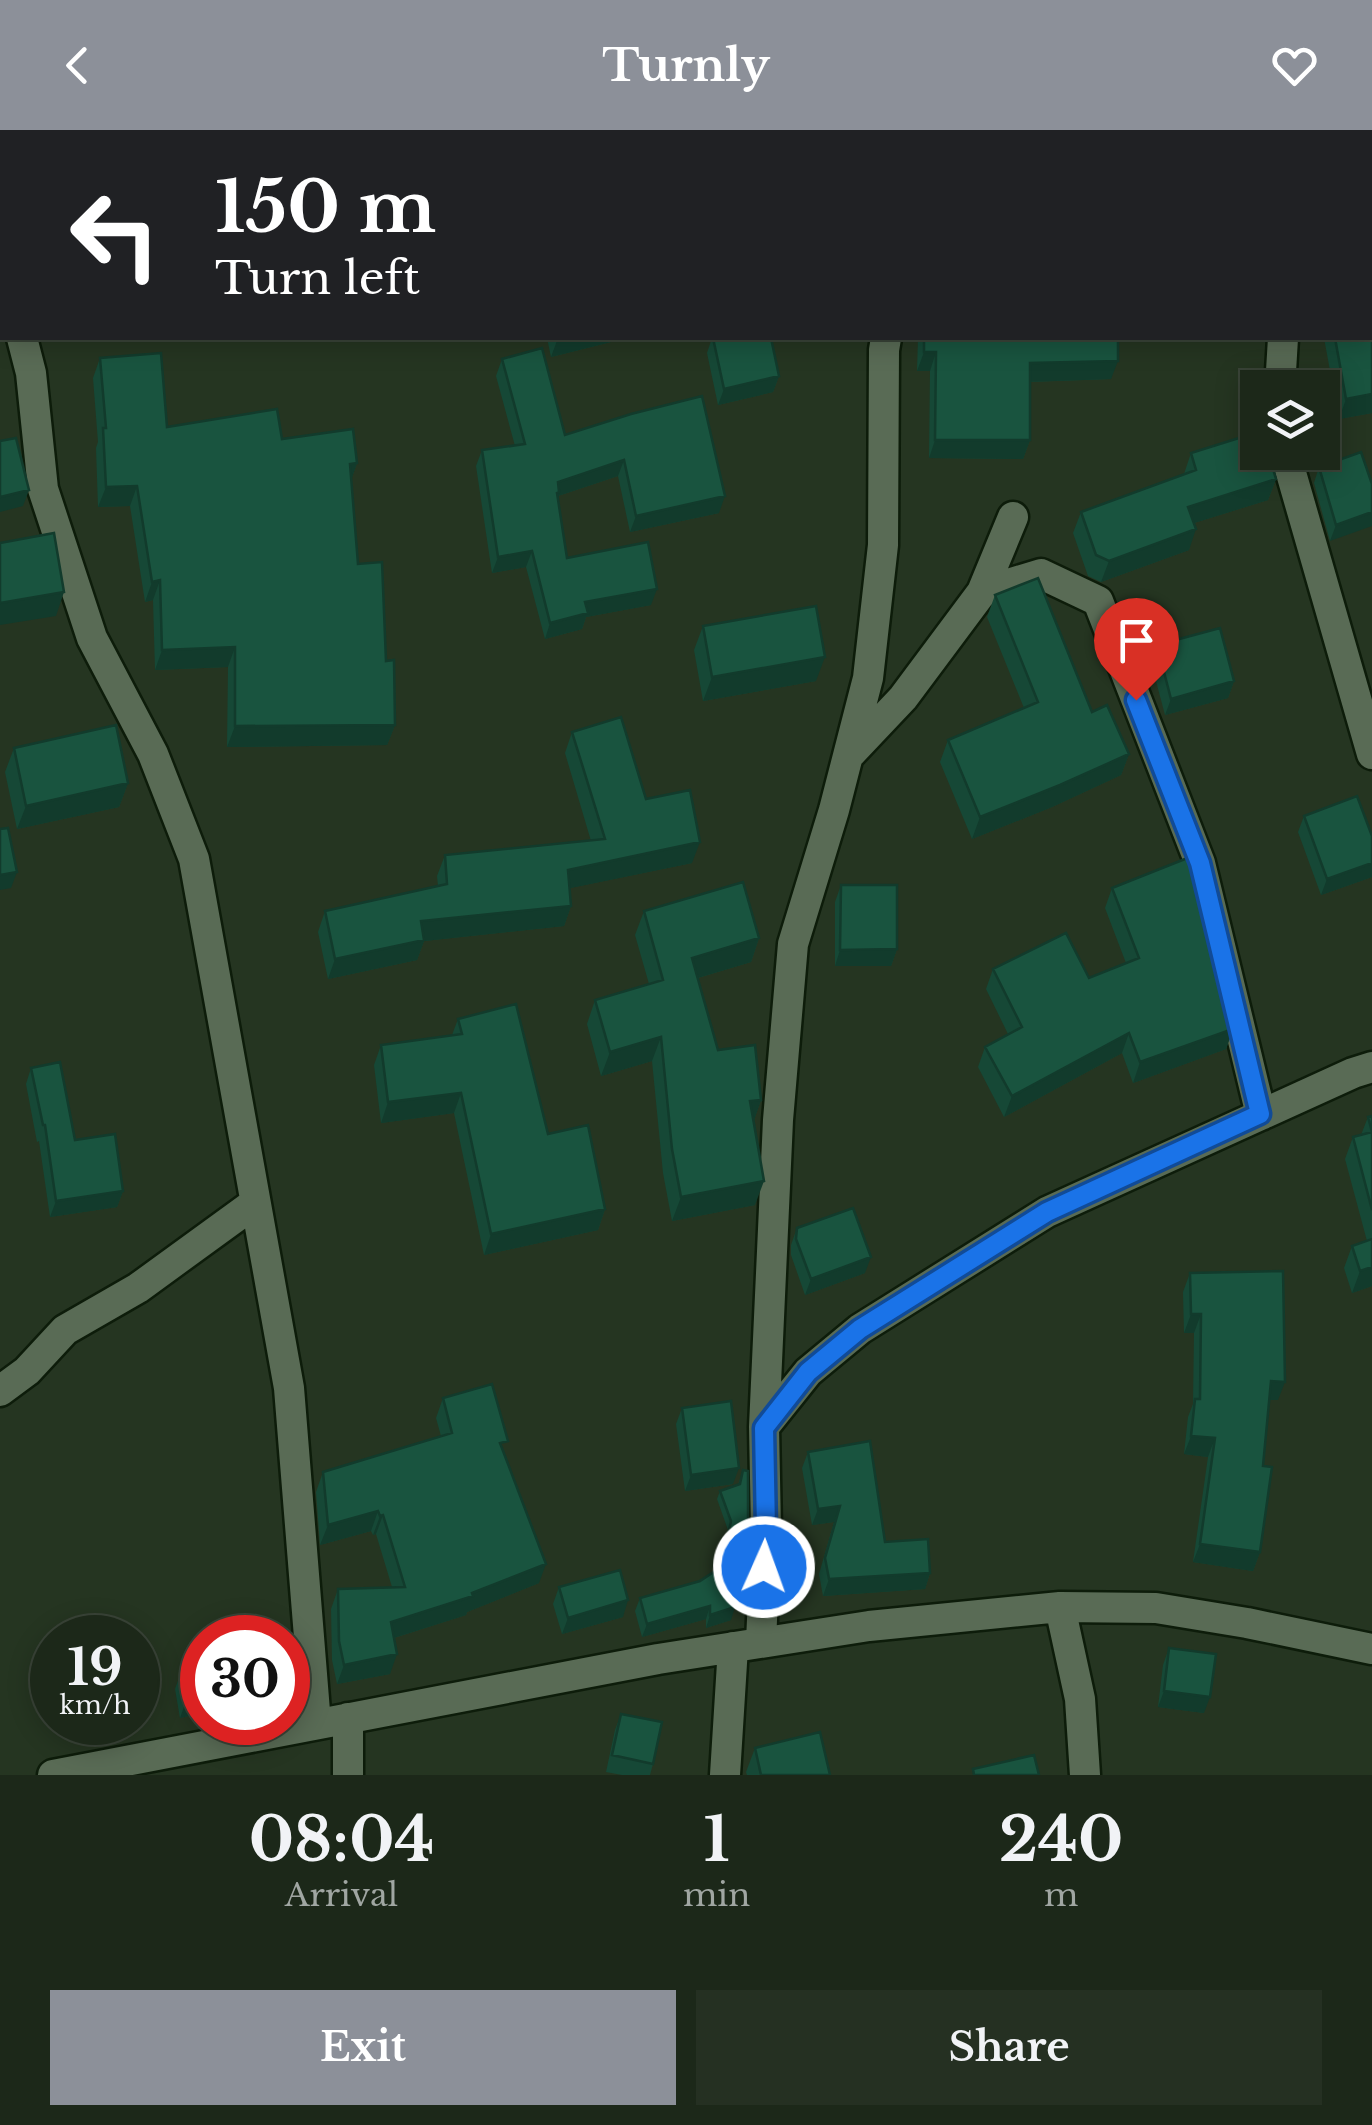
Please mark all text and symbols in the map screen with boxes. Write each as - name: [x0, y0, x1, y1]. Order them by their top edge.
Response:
- text: Turnly: [602, 37, 770, 93]
- icon: back: [50, 38, 105, 93]
- icon: heart: [1267, 38, 1322, 93]
- text: 150 m: [215, 164, 436, 251]
- icon: left: [50, 170, 180, 300]
- text: Turn left: [215, 250, 420, 306]
- map controls: [1240, 370, 1340, 470]
- button: layers: [1240, 370, 1340, 470]
- pin: [1094, 598, 1179, 701]
- icon: arrive: [1109, 613, 1164, 668]
- position arrow: [712, 1515, 816, 1619]
- speed limit sign: 30: [180, 1615, 310, 1745]
- text: 19: [67, 1636, 123, 1699]
- text: km/h: [60, 1690, 130, 1721]
- text: 08:04: [249, 1803, 434, 1877]
- text: 1: [704, 1803, 730, 1877]
- text: 240: [999, 1803, 1123, 1877]
- text: Arrival: [285, 1875, 398, 1915]
- text: min: [683, 1875, 750, 1915]
- text: m: [1044, 1875, 1078, 1915]
- button: Exit: [50, 1990, 676, 2105]
- button: Share: [696, 1990, 1322, 2105]

